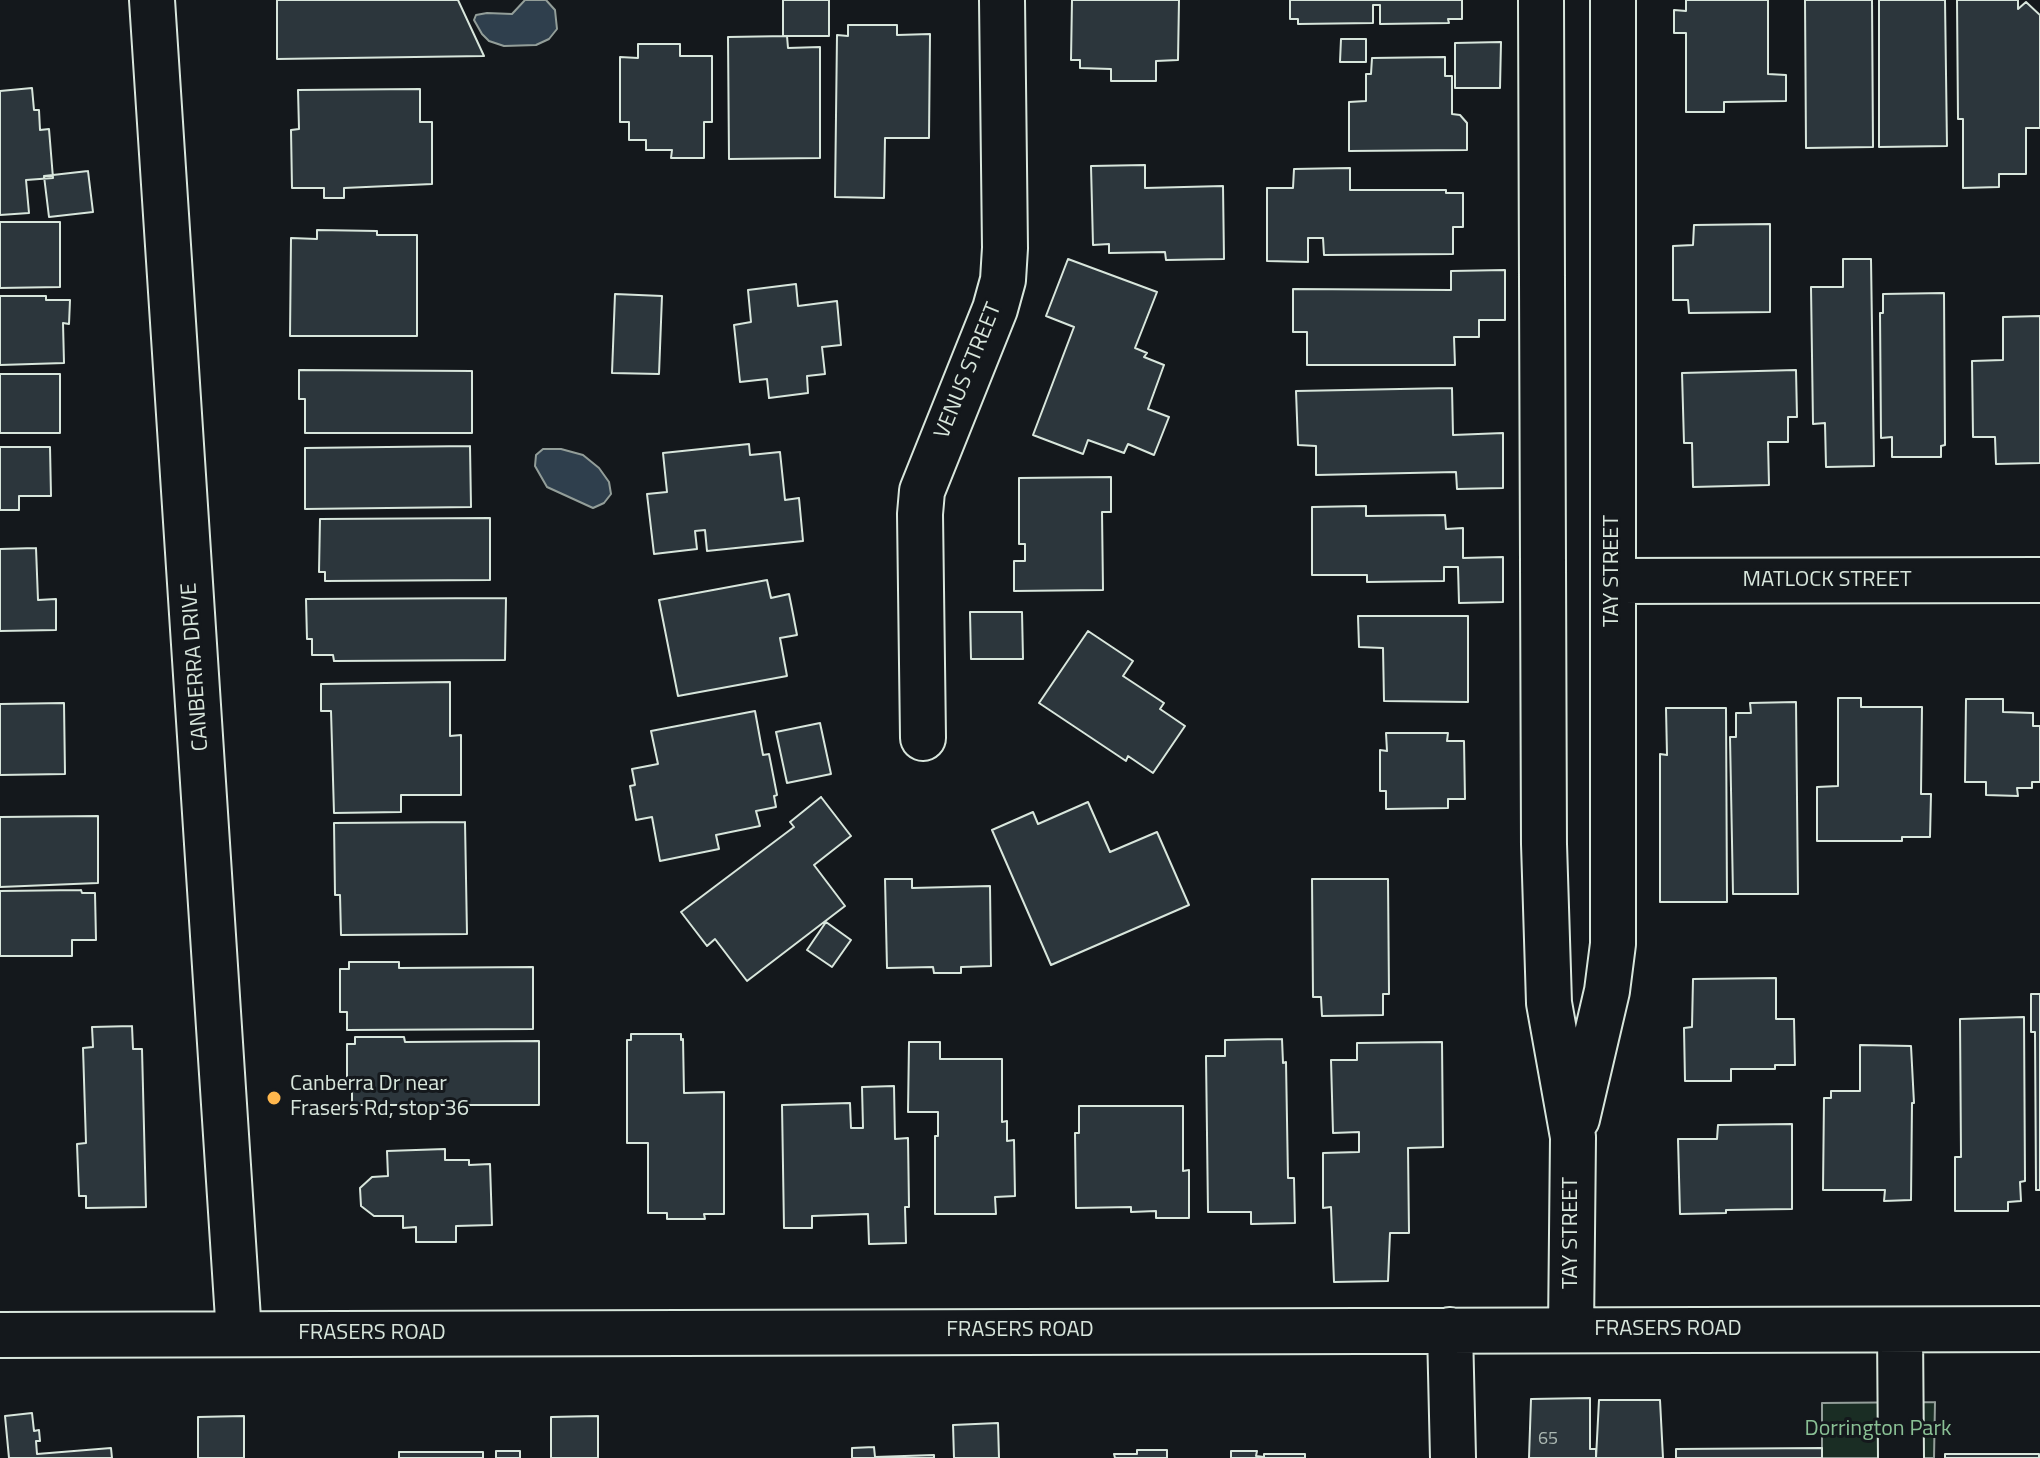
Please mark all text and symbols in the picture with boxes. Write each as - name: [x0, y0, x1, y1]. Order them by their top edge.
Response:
- street label: VENUS STREET: [930, 299, 1008, 443]
- street label: TAY STREET: [1600, 515, 1626, 627]
- street label: MATLOCK STREET: [1742, 568, 1912, 594]
- street label: CANBERRA DRIVE: [177, 582, 215, 752]
- place label: Canberra Dr near Frasers Rd, stop 36: [290, 1072, 469, 1124]
- marker: Canberra Dr near Frasers Rd, stop 36: [265, 1089, 283, 1107]
- street label: TAY STREET: [1559, 1177, 1585, 1289]
- street label: FRASERS ROAD: [1594, 1317, 1742, 1343]
- street label: FRASERS ROAD: [946, 1318, 1094, 1344]
- street label: FRASERS ROAD: [298, 1321, 446, 1347]
- park label: Dorrington Park: [1804, 1417, 1952, 1443]
- house number: 65: [1538, 1429, 1558, 1451]

